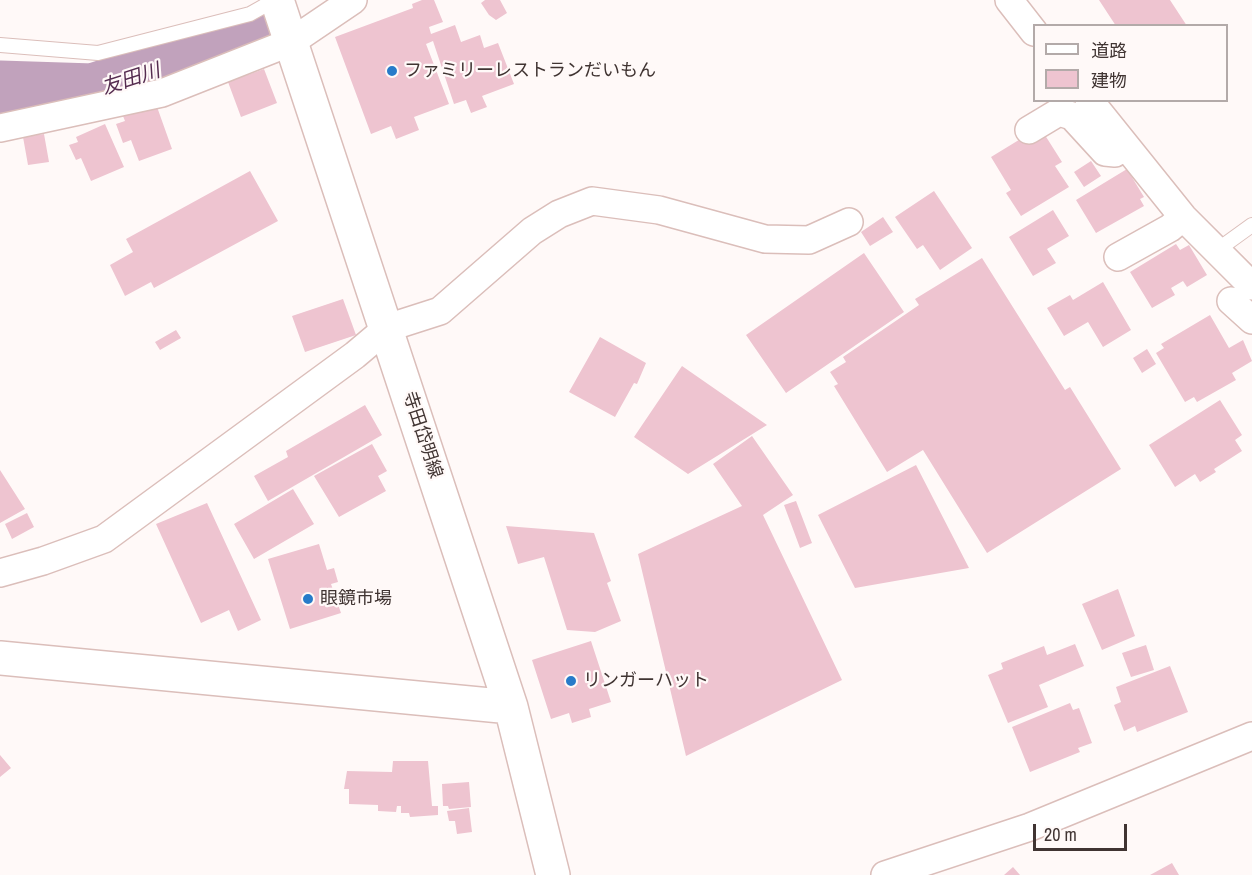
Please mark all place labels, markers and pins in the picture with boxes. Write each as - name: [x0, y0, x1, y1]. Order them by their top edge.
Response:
- place label: ファミリーレストランだいもん: [404, 60, 656, 82]
- marker: ファミリーレストランだいもん: [385, 64, 399, 78]
- place label: 眼鏡市場: [320, 588, 392, 610]
- marker: 眼鏡市場: [301, 592, 315, 606]
- place label: リンガーハット: [583, 670, 709, 692]
- marker: リンガーハット: [564, 674, 578, 688]

